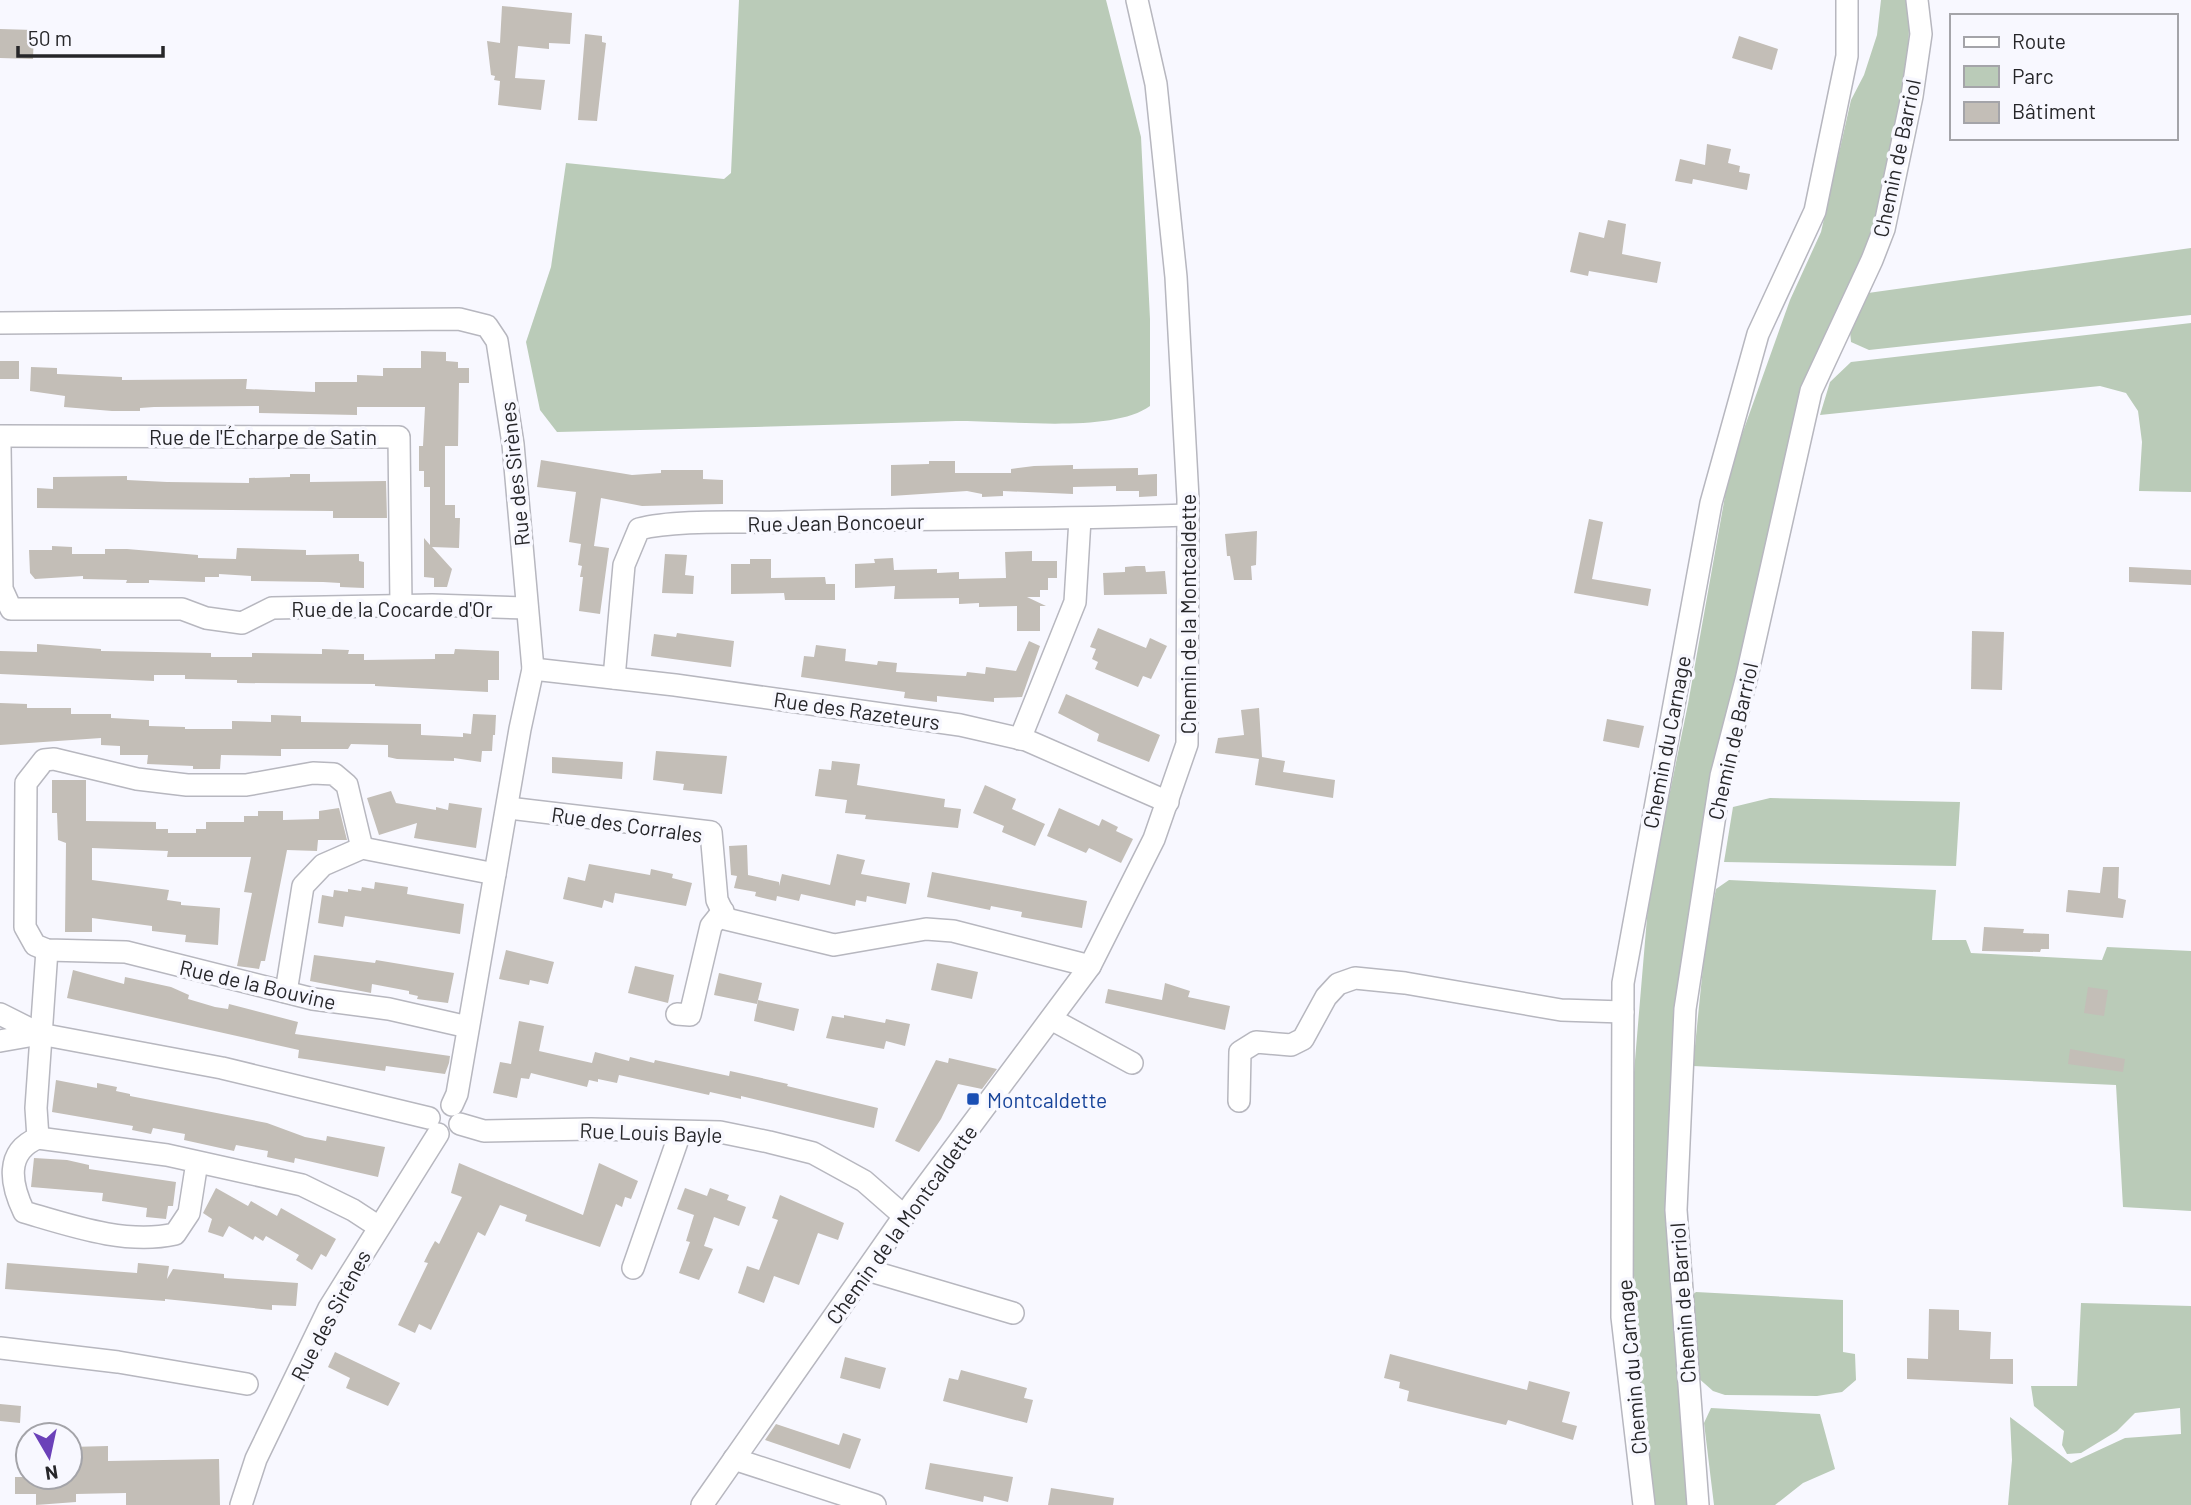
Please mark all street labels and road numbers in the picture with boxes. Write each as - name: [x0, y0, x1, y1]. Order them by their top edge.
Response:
- street label: Chemin de Barriol: [1867, 77, 1925, 239]
- street label: Rue des Sirènes: [494, 401, 534, 547]
- street label: Rue de l'Écharpe de Satin: [149, 424, 377, 449]
- street label: Chemin de la Montcaldette: [1175, 494, 1200, 734]
- street label: Rue Jean Boncoeur: [747, 508, 925, 536]
- street label: Rue de la Cocarde d'Or: [291, 596, 493, 621]
- street label: Chemin du Carnage: [1637, 653, 1695, 831]
- street label: Chemin de Barriol: [1702, 660, 1762, 822]
- street label: Rue des Razeteurs: [772, 686, 942, 734]
- street label: Rue des Corrales: [550, 801, 704, 847]
- street label: Rue de la Bouvine: [177, 954, 339, 1014]
- street label: Rue Louis Bayle: [579, 1117, 723, 1147]
- street label: Chemin de la Montcaldette: [820, 1119, 982, 1329]
- street label: Chemin de Barriol: [1664, 1222, 1700, 1384]
- street label: Rue des Sirènes: [285, 1245, 375, 1385]
- street label: Chemin du Carnage: [1611, 1278, 1651, 1456]

